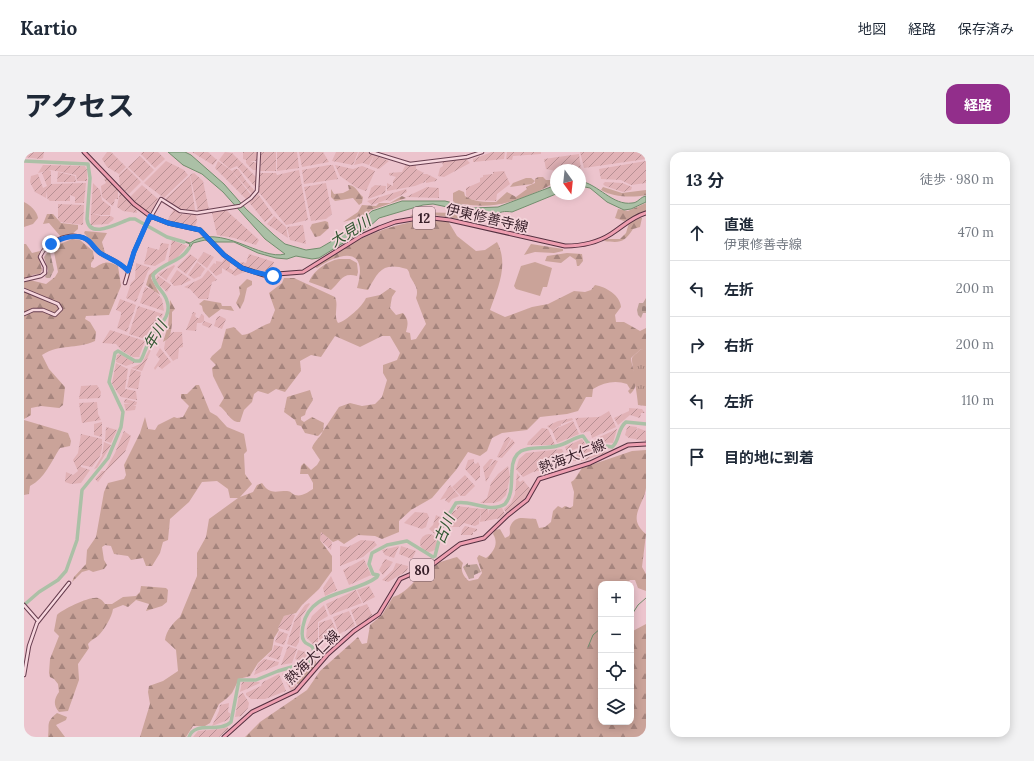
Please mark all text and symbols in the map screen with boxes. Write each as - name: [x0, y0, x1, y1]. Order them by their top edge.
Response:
- text: Kartio: [20, 16, 77, 40]
- text: 地図: [858, 20, 886, 38]
- text: 経路: [908, 20, 936, 38]
- text: 保存済み: [958, 20, 1014, 38]
- button: 経路: [946, 84, 1010, 124]
- text: アクセス: [24, 88, 135, 124]
- north arrow: [550, 164, 586, 200]
- text: 13 分: [686, 169, 724, 191]
- text: 徒歩 · 980 m: [920, 171, 994, 188]
- street label: 伊東修善寺線: [444, 200, 530, 236]
- road number: 12: [413, 207, 435, 229]
- water label: 大見川: [326, 210, 376, 251]
- text: 直進: [724, 215, 754, 234]
- icon: ahead: [686, 222, 708, 244]
- text: 470 m: [958, 224, 994, 241]
- route end: [42, 235, 60, 253]
- text: 伊東修善寺線: [724, 236, 802, 253]
- route start: [264, 267, 282, 285]
- icon: left: [686, 278, 708, 300]
- text: 左折: [724, 280, 754, 299]
- text: 200 m: [956, 280, 994, 297]
- water label: 年川: [139, 316, 172, 353]
- icon: right: [686, 334, 708, 356]
- text: 右折: [724, 336, 754, 355]
- text: 200 m: [956, 336, 994, 353]
- icon: left: [686, 390, 708, 412]
- text: 左折: [724, 392, 754, 411]
- text: 110 m: [961, 392, 994, 409]
- street label: 熱海大仁線: [536, 435, 608, 477]
- icon: arrive: [686, 446, 708, 468]
- text: 目的地に到着: [724, 448, 814, 467]
- water label: 古川: [429, 510, 459, 547]
- road number: 80: [410, 559, 434, 581]
- map controls: [598, 581, 634, 725]
- button: +: [598, 581, 634, 617]
- button: −: [598, 617, 634, 653]
- street label: 熱海大仁線: [281, 626, 343, 688]
- button: locate: [598, 653, 634, 689]
- button: layers: [598, 689, 634, 725]

